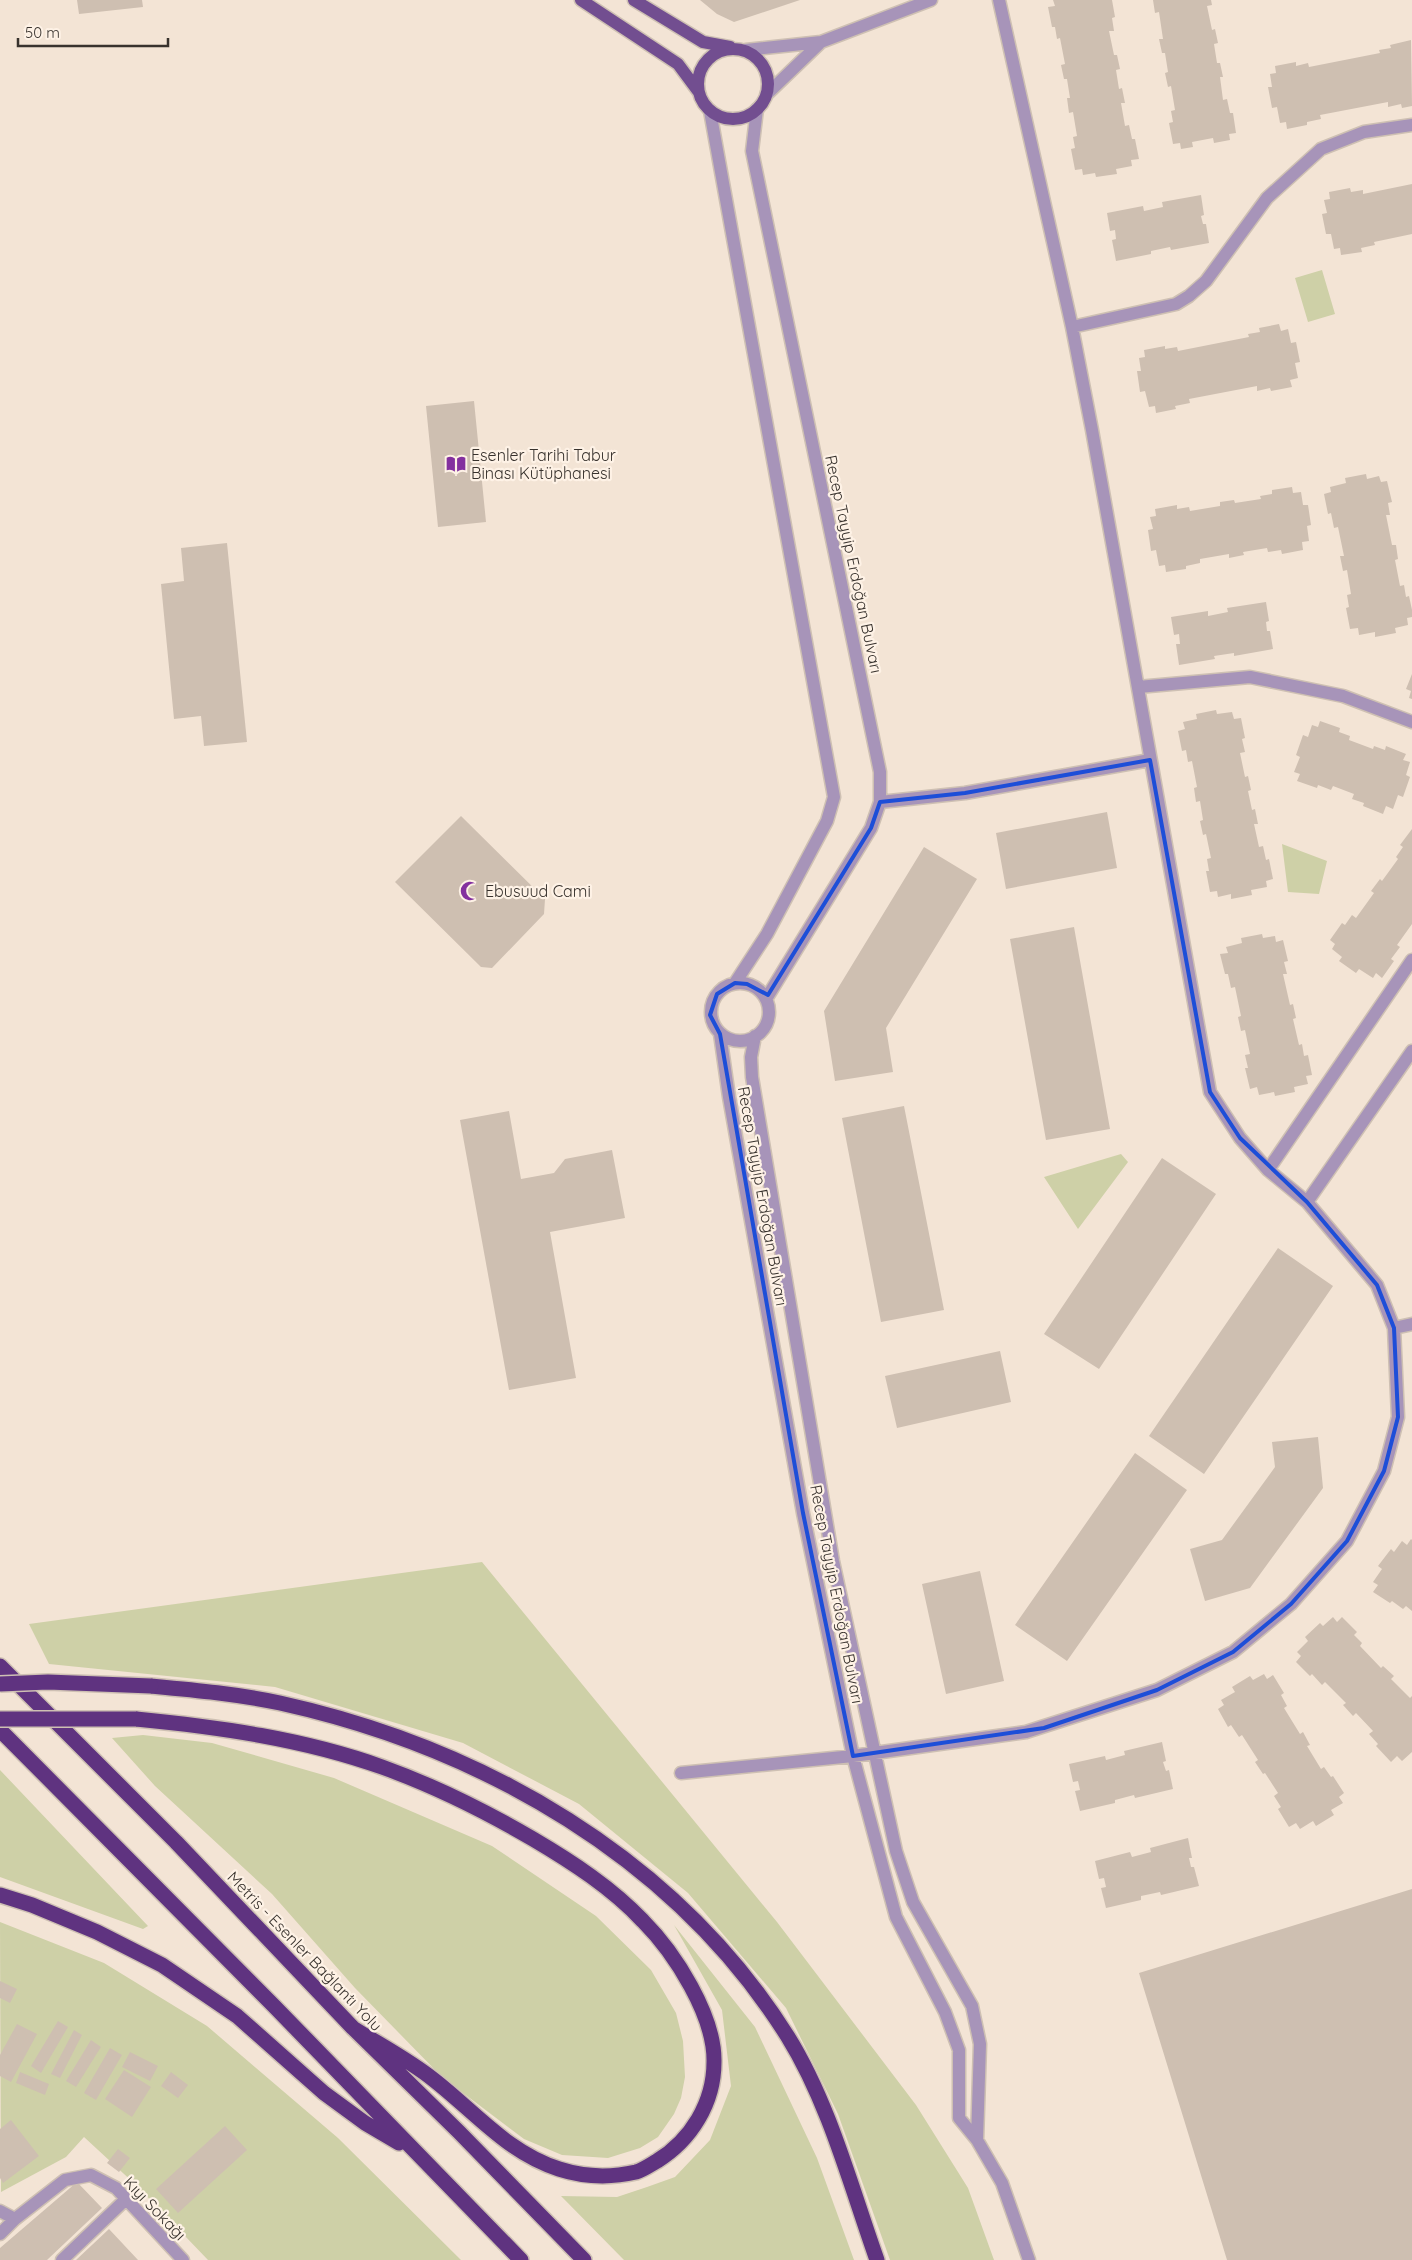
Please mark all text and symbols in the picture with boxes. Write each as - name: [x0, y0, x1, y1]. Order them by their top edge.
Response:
- scale bar: [18, 15, 168, 47]
- text: 50 m: [25, 23, 60, 42]
- place label: Esenler Tarihi Tabur Binası Kütüphanesi: [471, 445, 616, 483]
- library icon: Esenler Tarihi Tabur Binası Kütüphanesi: [445, 453, 467, 475]
- street label: Recep Tayyip Erdoğan Bulvarı: [821, 453, 887, 675]
- mosque icon: Ebusuud Cami: [459, 880, 481, 902]
- place label: Ebusuud Cami: [485, 881, 591, 901]
- street label: Recep Tayyip Erdoğan Bulvarı: [734, 1085, 792, 1307]
- street label: Recep Tayyip Erdoğan Bulvarı: [806, 1483, 868, 1705]
- street label: Metris - Esenler Bağlantı Yolu: [223, 1867, 387, 2035]
- street label: Kıyı Sokağı: [120, 2172, 190, 2244]

